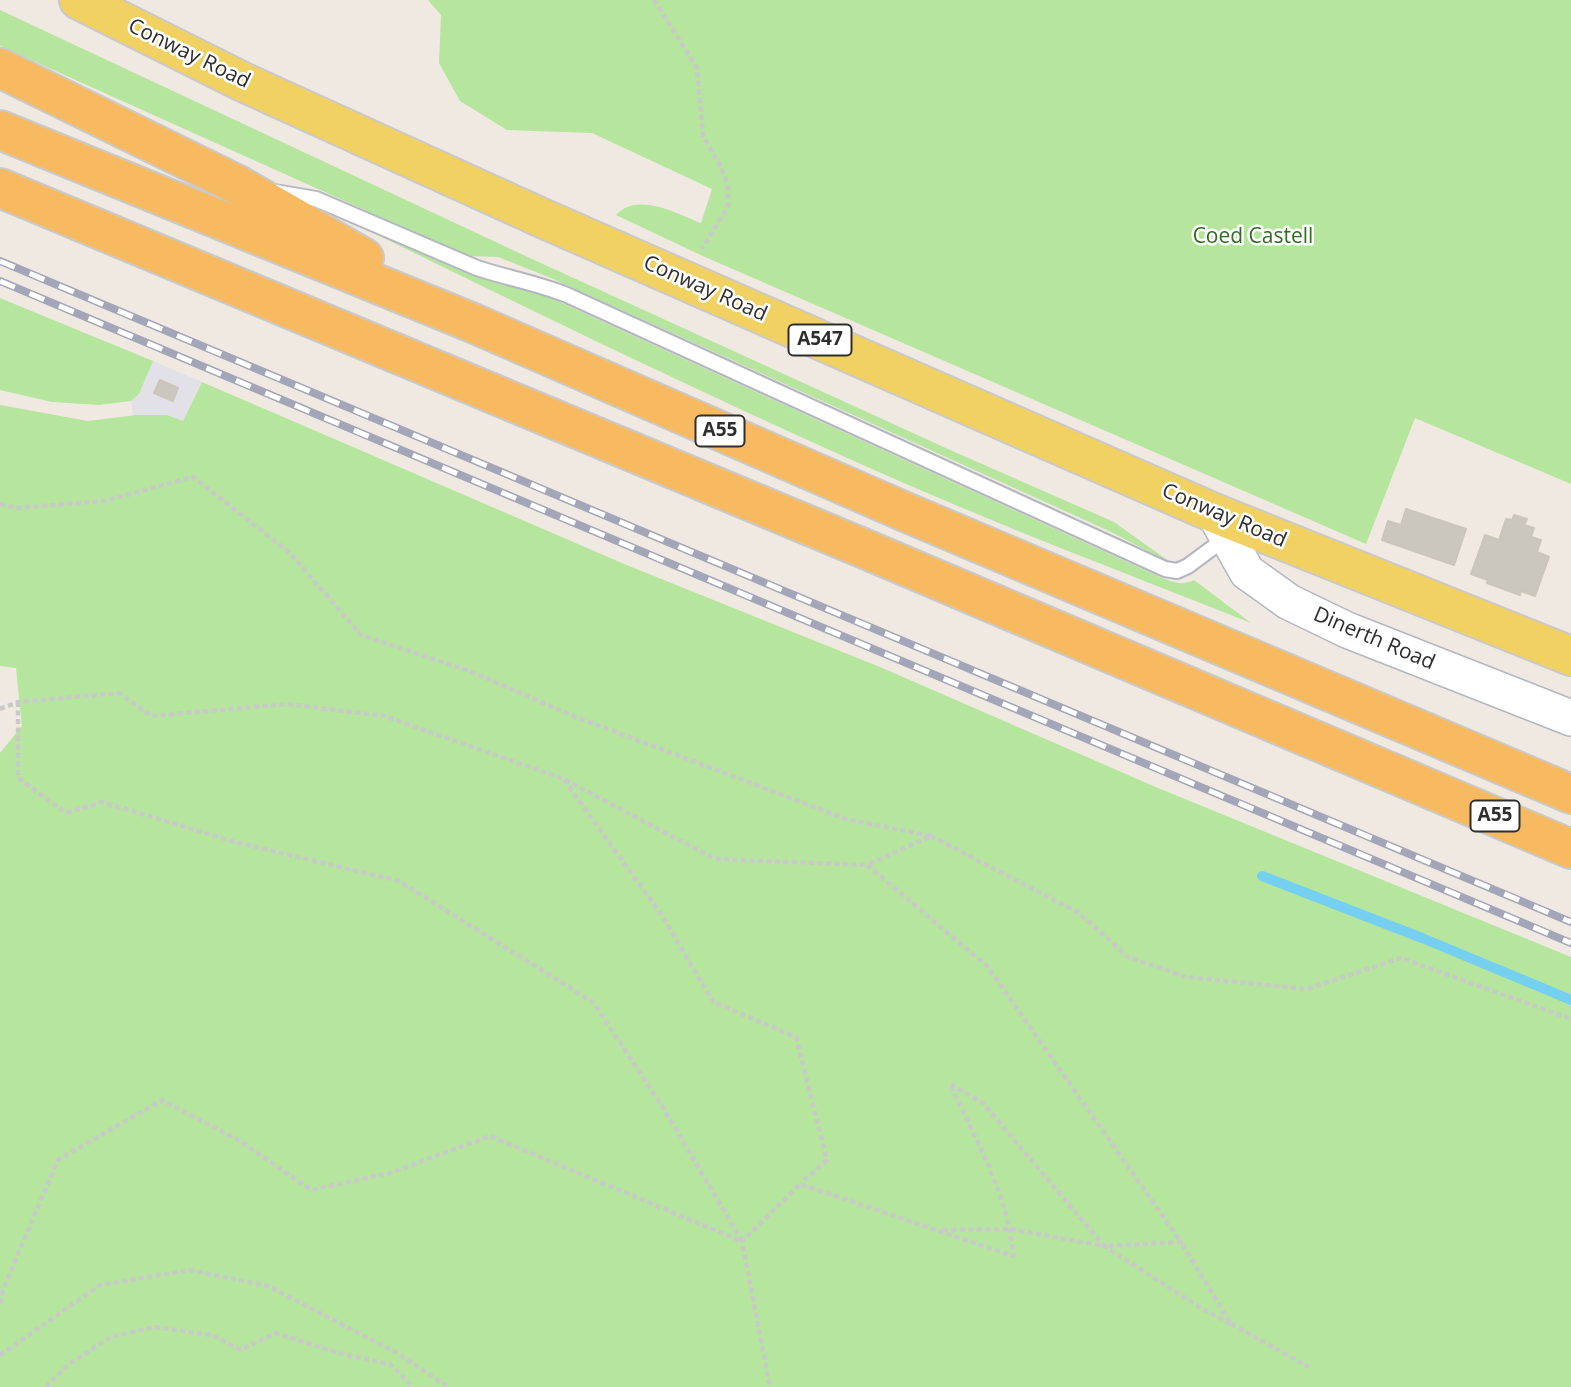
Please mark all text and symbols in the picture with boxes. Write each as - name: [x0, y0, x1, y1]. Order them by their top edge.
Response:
- street label: Conway Road: [124, 14, 254, 94]
- park label: Coed Castell: [1193, 224, 1313, 250]
- street label: Conway Road: [639, 250, 771, 328]
- road number: A547: [788, 324, 852, 356]
- road number: A55: [696, 416, 744, 446]
- street label: Conway Road: [1158, 478, 1290, 554]
- street label: Dinerth Road: [1309, 602, 1439, 676]
- road number: A55: [1470, 800, 1520, 832]

